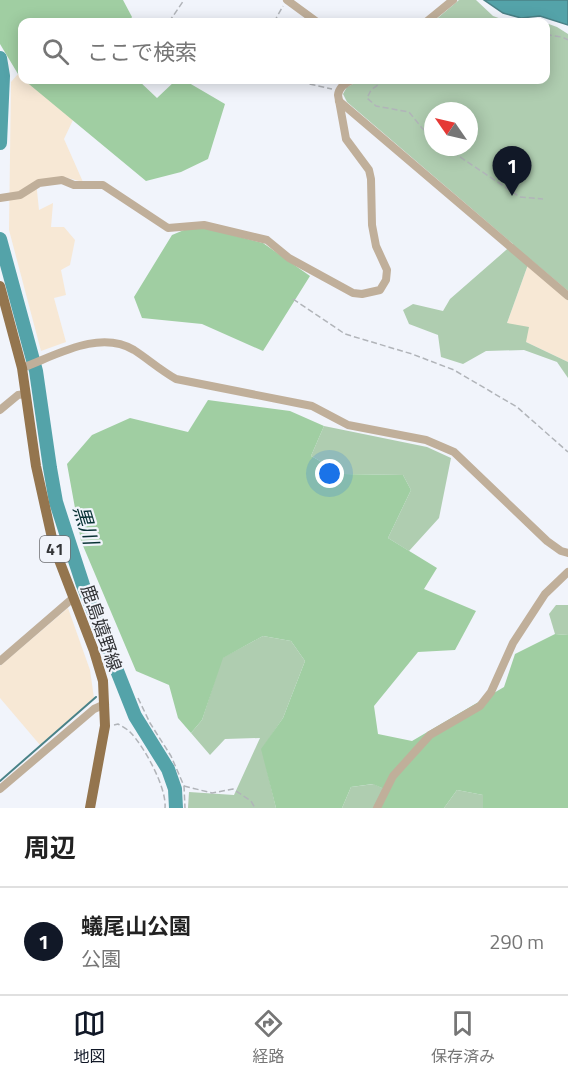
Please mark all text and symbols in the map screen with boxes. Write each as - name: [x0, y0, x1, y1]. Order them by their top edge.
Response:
- search box: [18, 18, 550, 84]
- icon: search: [39, 35, 72, 68]
- text: ここで検索: [87, 35, 197, 69]
- north arrow: [424, 102, 478, 156]
- pin: 1: [492, 146, 532, 196]
- your location: [315, 459, 344, 488]
- water label: 黒川: [66, 501, 108, 550]
- road number: 41: [40, 536, 70, 562]
- street label: 鹿島嬉野線: [74, 581, 129, 675]
- text: 周辺: [24, 828, 76, 867]
- text: 蟻尾山公園: [81, 909, 191, 943]
- text: 1: [38, 926, 49, 957]
- text: 290 m: [489, 926, 544, 957]
- text: 公園: [81, 943, 121, 974]
- tab: 地図: [73, 1007, 106, 1068]
- tab: 経路: [252, 1007, 285, 1068]
- tab: 保存済み: [431, 1007, 495, 1068]

